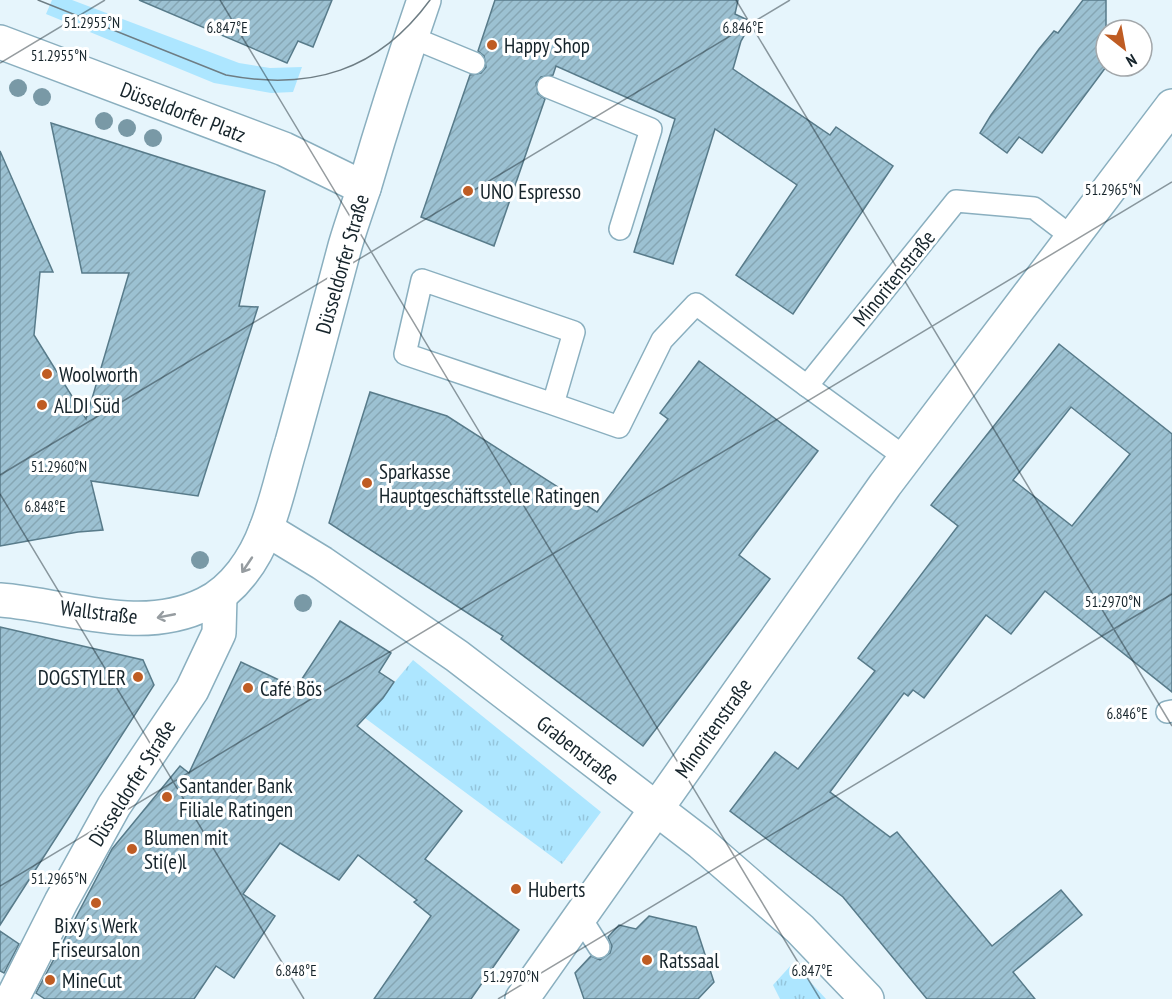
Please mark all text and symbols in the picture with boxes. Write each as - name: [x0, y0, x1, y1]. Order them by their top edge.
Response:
- text: 51.2955°N: [64, 13, 120, 32]
- text: 6.847°E: [206, 18, 248, 37]
- text: 6.846°E: [722, 18, 764, 37]
- north arrow: [1094, 18, 1154, 78]
- place label: Happy Shop: [504, 32, 590, 59]
- marker: Happy Shop: [485, 38, 499, 52]
- text: 51.2955°N: [31, 46, 87, 65]
- text: N: [1123, 50, 1141, 72]
- street label: Düsseldorfer Platz: [117, 76, 249, 148]
- place label: UNO Espresso: [480, 178, 581, 205]
- text: 51.2965°N: [1085, 180, 1141, 199]
- marker: UNO Espresso: [461, 184, 475, 198]
- street label: Düsseldorfer Straße: [309, 191, 375, 337]
- street label: Minoritenstraße: [847, 224, 941, 332]
- place label: Woolworth: [59, 361, 138, 388]
- marker: Woolworth: [40, 367, 54, 381]
- place label: ALDI Süd: [54, 392, 120, 419]
- marker: ALDI Süd: [35, 398, 49, 412]
- text: 51.2960°N: [31, 457, 87, 476]
- place label: Sparkasse Hauptgeschäftsstelle Ratingen: [379, 458, 600, 509]
- marker: Sparkasse Hauptgeschäftsstelle Ratingen: [360, 476, 374, 490]
- text: 6.848°E: [24, 497, 66, 516]
- one-way arrow: [240, 556, 252, 573]
- text: 51.2970°N: [1085, 592, 1141, 611]
- street label: Wallstraße: [59, 594, 139, 630]
- one-way arrow: [156, 611, 176, 622]
- place label: DOGSTYLER: [38, 664, 126, 691]
- marker: DOGSTYLER: [131, 670, 145, 684]
- street label: Minoritenstraße: [669, 673, 757, 783]
- place label: Café Bös: [260, 675, 322, 702]
- marker: Café Bös: [241, 681, 255, 695]
- text: 6.846°E: [1106, 704, 1148, 723]
- street label: Grabenstraße: [531, 709, 625, 791]
- street label: Düsseldorfer Straße: [82, 715, 182, 851]
- place label: Santander Bank Filiale Ratingen: [179, 772, 293, 823]
- marker: Santander Bank Filiale Ratingen: [160, 790, 174, 804]
- place label: Blumen mit Sti(e)l: [144, 824, 228, 875]
- marker: Blumen mit Sti(e)l: [125, 842, 139, 856]
- text: 51.2965°N: [31, 869, 87, 888]
- place label: Huberts: [528, 876, 585, 903]
- marker: Huberts: [509, 882, 523, 896]
- marker: Bixy´s Werk Friseursalon: [89, 896, 103, 910]
- place label: Bixy´s Werk Friseursalon: [52, 912, 140, 963]
- place label: Ratssaal: [659, 947, 719, 974]
- marker: Ratssaal: [640, 953, 654, 967]
- text: 6.848°E: [275, 961, 317, 980]
- text: 6.847°E: [791, 961, 833, 980]
- place label: MineCut: [62, 967, 122, 994]
- text: 51.2970°N: [483, 967, 539, 986]
- marker: MineCut: [43, 973, 57, 987]

